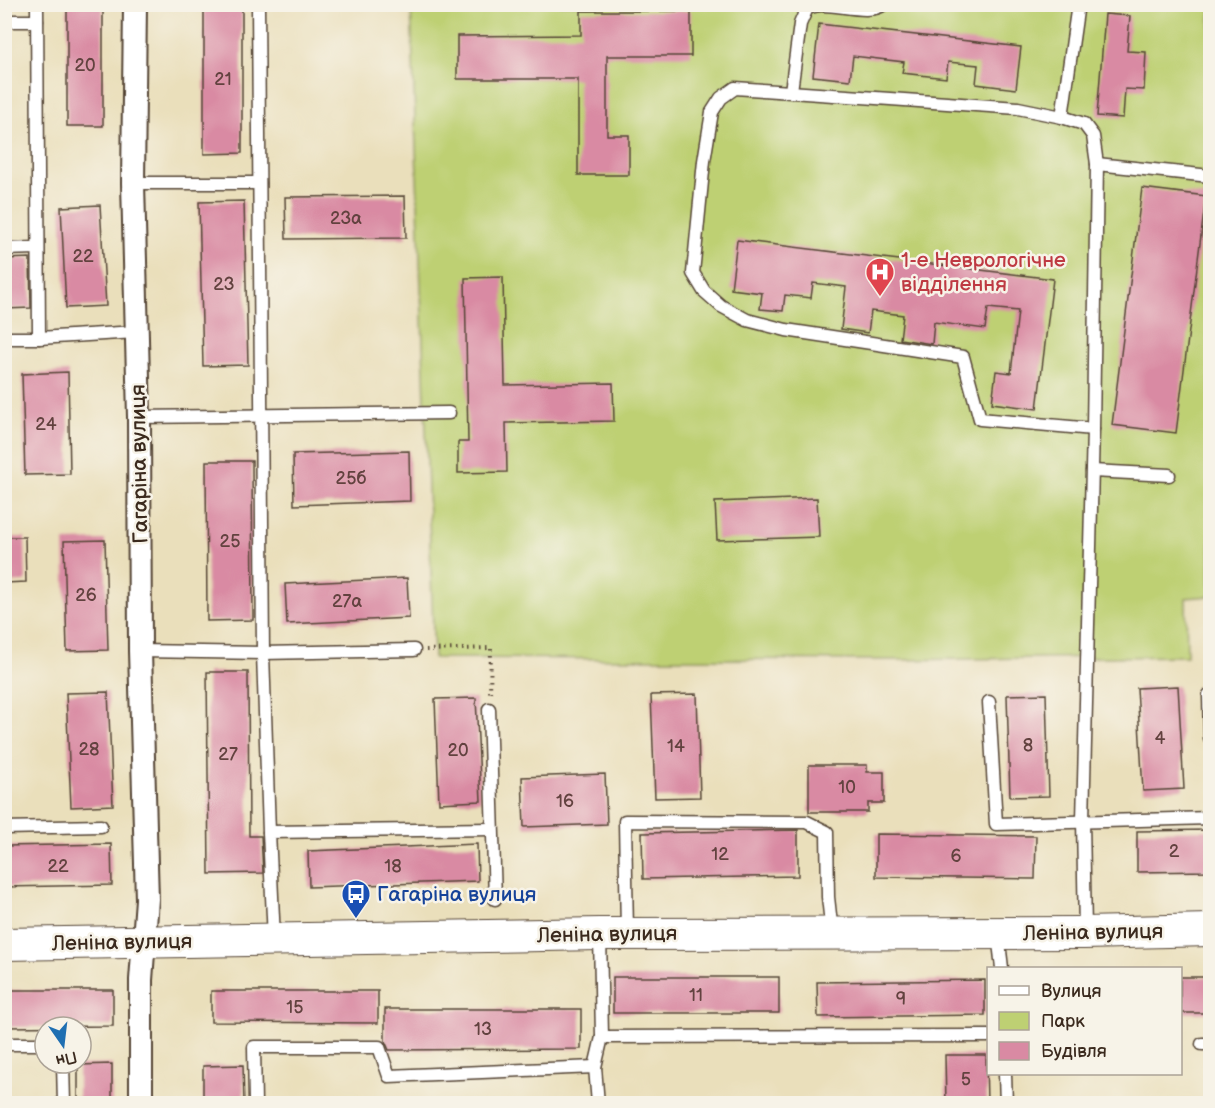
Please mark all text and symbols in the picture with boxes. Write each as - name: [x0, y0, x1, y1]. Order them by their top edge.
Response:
- house number: 20: [74, 55, 96, 76]
- house number: 21: [214, 69, 232, 90]
- house number: 23а: [330, 208, 362, 229]
- house number: 22: [72, 246, 94, 267]
- place label: 1-е Неврологічне відділення: [901, 248, 1066, 297]
- hospital icon: 1-е Неврологічне відділення: [864, 256, 896, 298]
- house number: 23: [213, 274, 235, 295]
- street label: Гагаріна вулиця: [126, 384, 153, 544]
- house number: 24: [35, 414, 57, 435]
- house number: 25б: [336, 468, 367, 489]
- house number: 25: [220, 531, 240, 552]
- house number: 26: [75, 585, 97, 606]
- house number: 27а: [332, 591, 362, 612]
- house number: 4: [1155, 728, 1166, 749]
- house number: 8: [1023, 735, 1033, 756]
- house number: 14: [667, 736, 685, 757]
- house number: 28: [78, 739, 100, 760]
- house number: 20: [447, 740, 469, 761]
- house number: 27: [218, 744, 238, 765]
- house number: 10: [838, 777, 856, 798]
- house number: 16: [556, 791, 574, 812]
- house number: 2: [1169, 841, 1180, 862]
- house number: 12: [711, 844, 729, 865]
- house number: 6: [951, 846, 962, 867]
- house number: 22: [47, 856, 69, 877]
- house number: 18: [384, 856, 402, 877]
- bus stop icon: Гагаріна вулиця: [340, 878, 372, 920]
- place label: Гагаріна вулиця: [377, 882, 536, 907]
- street label: Леніна вулиця: [1022, 919, 1163, 946]
- street label: Леніна вулиця: [536, 921, 677, 948]
- street label: Леніна вулиця: [51, 929, 192, 956]
- legend: [987, 967, 1182, 1075]
- text: Вулиця: [1041, 981, 1102, 1002]
- house number: 11: [689, 985, 703, 1006]
- house number: 9: [896, 989, 906, 1010]
- house number: 15: [286, 997, 304, 1018]
- text: Парк: [1041, 1011, 1085, 1032]
- north arrow: [33, 1015, 93, 1075]
- house number: 13: [474, 1019, 492, 1040]
- text: Будівля: [1041, 1041, 1107, 1062]
- text: Пн: [54, 1046, 79, 1070]
- house number: 5: [961, 1069, 971, 1090]

